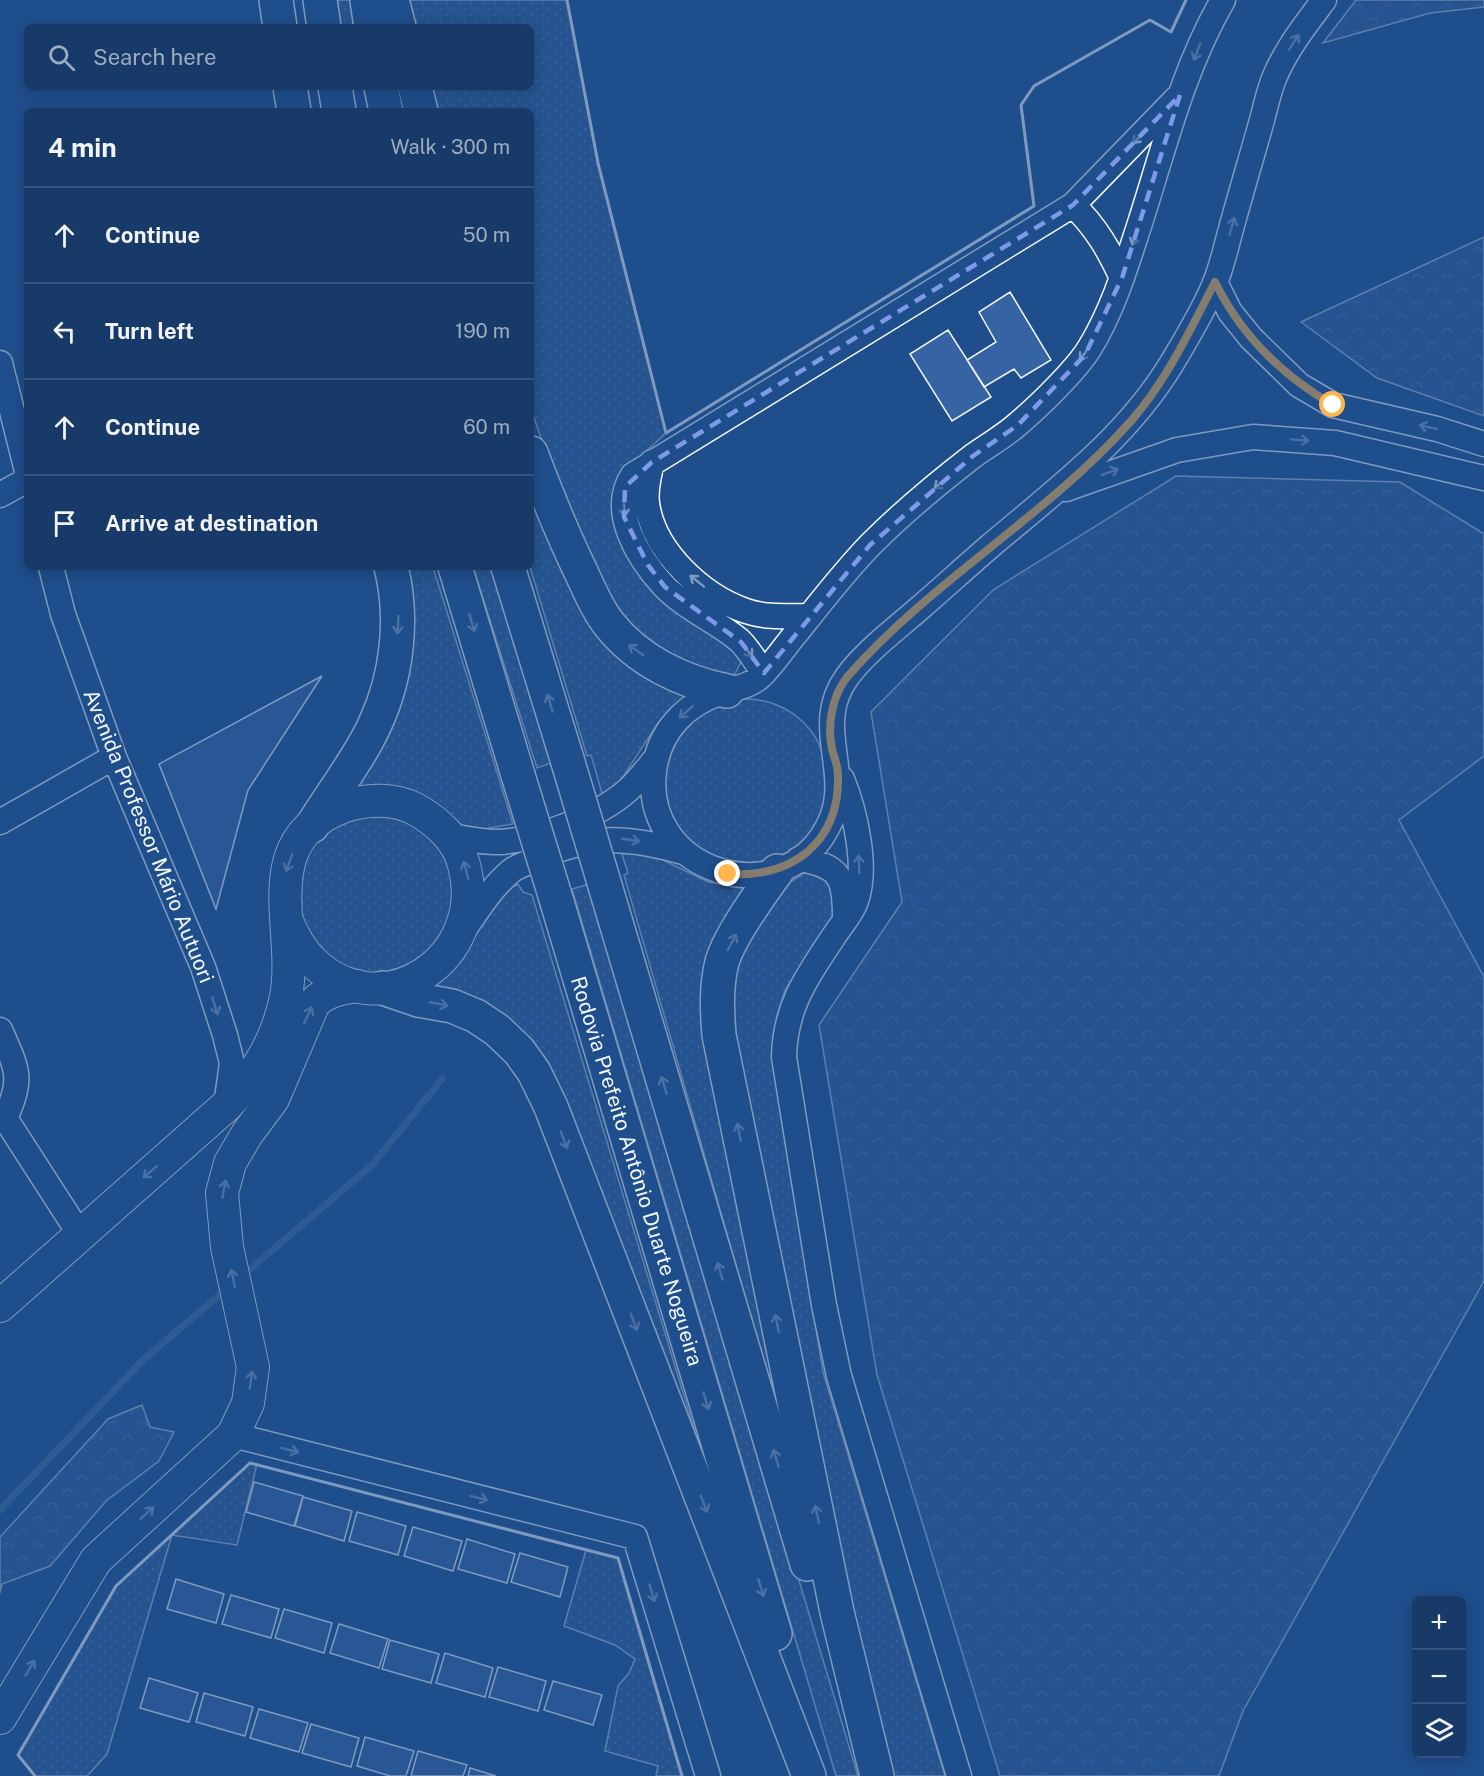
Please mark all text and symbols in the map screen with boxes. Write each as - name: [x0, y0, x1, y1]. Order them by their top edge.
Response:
- search box: [24, 24, 534, 90]
- one-way arrow: [1288, 34, 1300, 51]
- icon: search: [45, 41, 78, 74]
- one-way arrow: [1190, 42, 1201, 61]
- text: Search here: [93, 44, 217, 70]
- one-way arrow: [1132, 129, 1147, 144]
- text: 4 min: [48, 132, 117, 163]
- text: Walk · 300 m: [390, 135, 510, 159]
- one-way arrow: [1226, 217, 1238, 236]
- icon: ahead: [48, 219, 81, 252]
- text: Continue: [105, 222, 200, 248]
- text: 50 m: [463, 223, 510, 247]
- one-way arrow: [1129, 227, 1140, 246]
- icon: left: [48, 315, 81, 348]
- text: Turn left: [105, 318, 194, 344]
- text: 190 m: [455, 319, 510, 343]
- one-way arrow: [1079, 344, 1091, 360]
- route start: [1319, 391, 1345, 417]
- icon: ahead: [48, 411, 81, 444]
- text: Continue: [105, 414, 200, 440]
- text: 60 m: [463, 415, 510, 439]
- one-way arrow: [1419, 420, 1438, 432]
- one-way arrow: [1290, 435, 1310, 446]
- one-way arrow: [1100, 466, 1119, 477]
- one-way arrow: [934, 476, 949, 490]
- one-way arrow: [619, 497, 630, 517]
- icon: arrive: [48, 507, 81, 540]
- text: Arrive at destination: [105, 510, 318, 536]
- one-way arrow: [690, 575, 706, 588]
- one-way arrow: [467, 613, 478, 632]
- one-way arrow: [392, 614, 403, 634]
- one-way arrow: [741, 642, 753, 658]
- one-way arrow: [629, 644, 645, 656]
- street label: Avenida Professor Mário Autuori: [78, 685, 220, 987]
- one-way arrow: [543, 694, 554, 713]
- one-way arrow: [679, 705, 694, 719]
- one-way arrow: [621, 835, 641, 846]
- one-way arrow: [283, 853, 294, 872]
- one-way arrow: [854, 855, 865, 875]
- route end: [714, 860, 740, 886]
- one-way arrow: [459, 861, 471, 880]
- one-way arrow: [726, 934, 738, 951]
- street label: Rodovia Prefeito Antônio Duarte Nogueira: [566, 973, 708, 1369]
- one-way arrow: [211, 996, 222, 1015]
- one-way arrow: [429, 999, 449, 1010]
- one-way arrow: [303, 1007, 315, 1025]
- one-way arrow: [658, 1076, 669, 1095]
- one-way arrow: [732, 1123, 744, 1142]
- one-way arrow: [559, 1131, 570, 1149]
- one-way arrow: [143, 1165, 158, 1179]
- one-way arrow: [219, 1180, 230, 1199]
- one-way arrow: [714, 1262, 725, 1281]
- one-way arrow: [227, 1269, 239, 1288]
- one-way arrow: [629, 1312, 640, 1331]
- one-way arrow: [771, 1314, 782, 1334]
- one-way arrow: [245, 1370, 256, 1390]
- one-way arrow: [701, 1391, 712, 1410]
- one-way arrow: [280, 1444, 299, 1456]
- one-way arrow: [770, 1449, 781, 1468]
- one-way arrow: [469, 1493, 488, 1505]
- one-way arrow: [699, 1494, 710, 1513]
- one-way arrow: [811, 1505, 822, 1525]
- one-way arrow: [139, 1506, 154, 1520]
- one-way arrow: [757, 1578, 768, 1597]
- one-way arrow: [647, 1583, 658, 1602]
- map controls: [1412, 1596, 1466, 1758]
- button: +: [1412, 1596, 1466, 1650]
- button: −: [1412, 1650, 1466, 1704]
- one-way arrow: [25, 1660, 37, 1677]
- button: layers: [1412, 1704, 1466, 1758]

